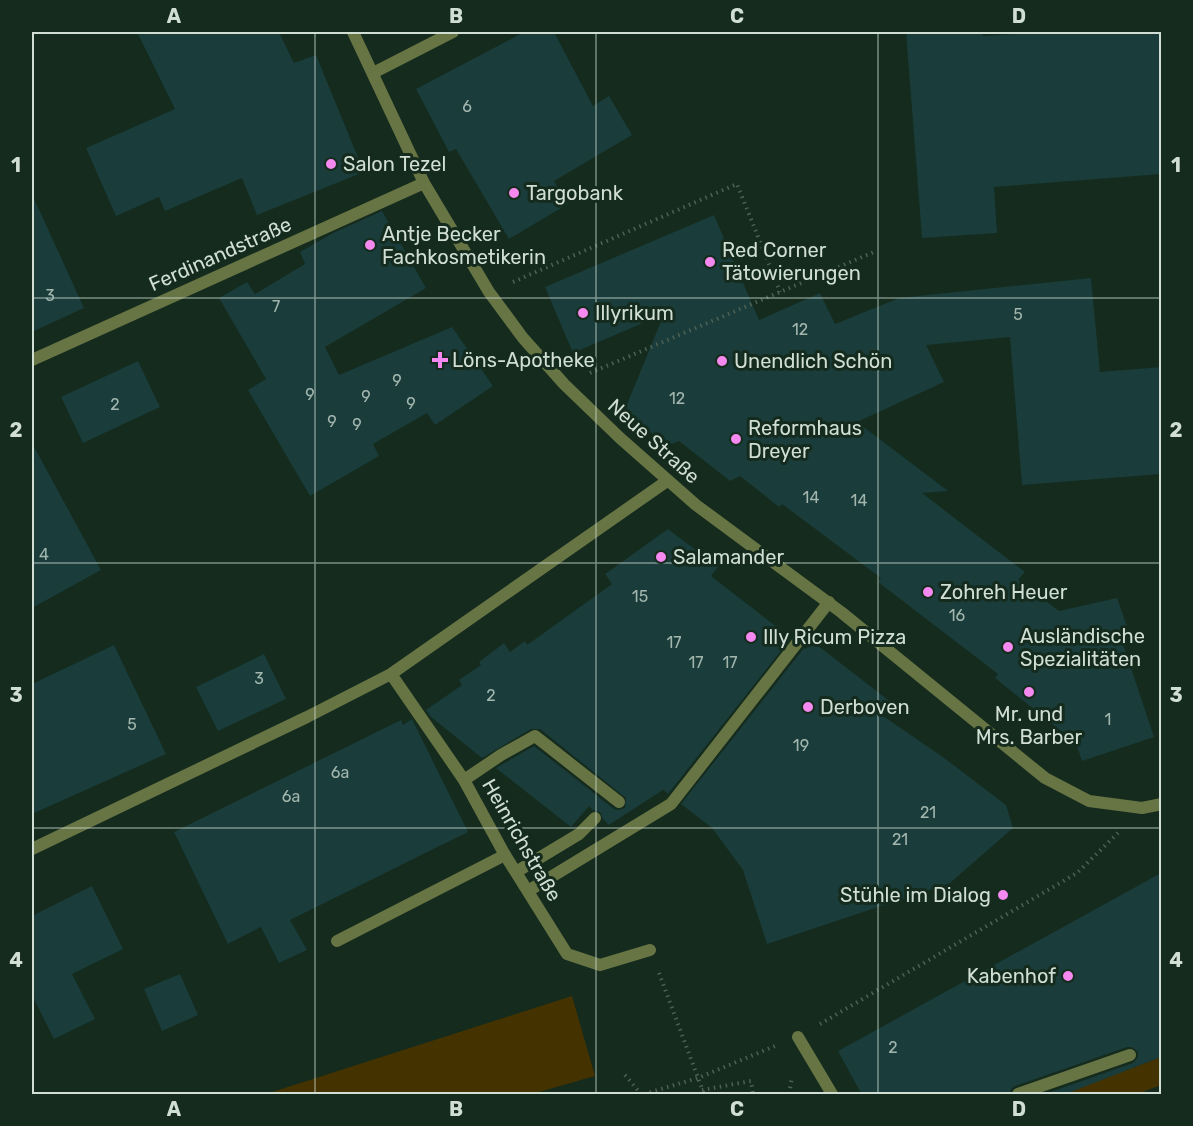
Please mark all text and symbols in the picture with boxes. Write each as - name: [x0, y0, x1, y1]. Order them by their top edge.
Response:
- text: A: [167, 4, 182, 28]
- text: B: [449, 4, 463, 28]
- text: C: [730, 4, 744, 28]
- text: D: [1012, 4, 1026, 28]
- house number: 6: [462, 97, 472, 116]
- place label: Salon Tezel: [343, 152, 446, 176]
- text: 1: [11, 153, 21, 177]
- text: 1: [1171, 153, 1181, 177]
- marker: Salon Tezel: [324, 157, 338, 171]
- place label: Targobank: [526, 181, 624, 205]
- marker: Targobank: [507, 186, 521, 200]
- street label: Ferdinandstraße: [145, 212, 295, 296]
- place label: Antje Becker Fachkosmetikerin: [382, 222, 546, 269]
- marker: Antje Becker Fachkosmetikerin: [363, 238, 377, 252]
- place label: Red Corner Tätowierungen: [722, 238, 861, 285]
- marker: Red Corner Tätowierungen: [703, 255, 717, 269]
- house number: 3: [45, 286, 55, 305]
- house number: 7: [272, 297, 280, 316]
- place label: Illyrikum: [595, 301, 674, 325]
- house number: 5: [1013, 305, 1023, 324]
- marker: Illyrikum: [576, 306, 590, 320]
- house number: 12: [792, 320, 808, 339]
- place label: Löns-Apotheke: [452, 348, 595, 372]
- place label: Unendlich Schön: [734, 349, 892, 373]
- marker: Löns-Apotheke: [433, 353, 447, 367]
- marker: Unendlich Schön: [715, 354, 729, 368]
- house number: 9: [392, 371, 402, 390]
- house number: 9: [305, 385, 315, 404]
- house number: 9: [361, 387, 371, 406]
- house number: 12: [669, 389, 685, 408]
- house number: 9: [406, 394, 416, 413]
- street label: Neue Straße: [603, 394, 705, 488]
- house number: 2: [110, 395, 120, 414]
- house number: 9: [327, 412, 337, 431]
- house number: 9: [352, 415, 362, 434]
- place label: Reformhaus Dreyer: [748, 416, 862, 463]
- text: 2: [10, 418, 23, 442]
- text: 2: [1170, 418, 1183, 442]
- marker: Reformhaus Dreyer: [729, 432, 743, 446]
- house number: 14: [803, 488, 819, 507]
- house number: 14: [851, 491, 867, 510]
- house number: 4: [39, 545, 49, 564]
- place label: Salamander: [673, 545, 784, 569]
- marker: Salamander: [654, 550, 668, 564]
- place label: Zohreh Heuer: [940, 580, 1068, 604]
- marker: Zohreh Heuer: [921, 585, 935, 599]
- house number: 15: [632, 587, 648, 606]
- house number: 16: [949, 606, 966, 625]
- place label: Ausländische Spezialitäten: [1020, 624, 1145, 671]
- place label: Illy Ricum Pizza: [763, 625, 906, 649]
- marker: Illy Ricum Pizza: [744, 630, 758, 644]
- house number: 17: [666, 633, 682, 652]
- marker: Ausländische Spezialitäten: [1001, 640, 1015, 654]
- house number: 17: [688, 653, 704, 672]
- house number: 17: [722, 653, 738, 672]
- house number: 3: [254, 669, 264, 688]
- text: 3: [9, 683, 23, 707]
- text: 3: [1169, 683, 1183, 707]
- marker: Mr. und Mrs. Barber: [1022, 685, 1036, 699]
- house number: 2: [486, 686, 496, 705]
- place label: Derboven: [820, 695, 910, 719]
- marker: Derboven: [801, 700, 815, 714]
- place label: Mr. und Mrs. Barber: [976, 702, 1083, 749]
- house number: 1: [1105, 710, 1111, 729]
- house number: 5: [127, 715, 137, 734]
- house number: 19: [793, 736, 809, 755]
- house number: 6a: [331, 763, 349, 782]
- street label: Heinrichstraße: [477, 774, 567, 906]
- house number: 6a: [282, 787, 300, 806]
- house number: 21: [920, 803, 936, 822]
- house number: 21: [892, 830, 908, 849]
- place label: Stühle im Dialog: [840, 883, 991, 907]
- marker: Stühle im Dialog: [996, 888, 1010, 902]
- text: 4: [9, 948, 23, 972]
- text: 4: [1169, 948, 1183, 972]
- place label: Kabenhof: [967, 964, 1056, 988]
- marker: Kabenhof: [1061, 969, 1075, 983]
- house number: 2: [888, 1038, 898, 1057]
- text: A: [167, 1097, 182, 1121]
- text: B: [449, 1097, 463, 1121]
- text: C: [730, 1097, 744, 1121]
- text: D: [1012, 1097, 1026, 1121]

